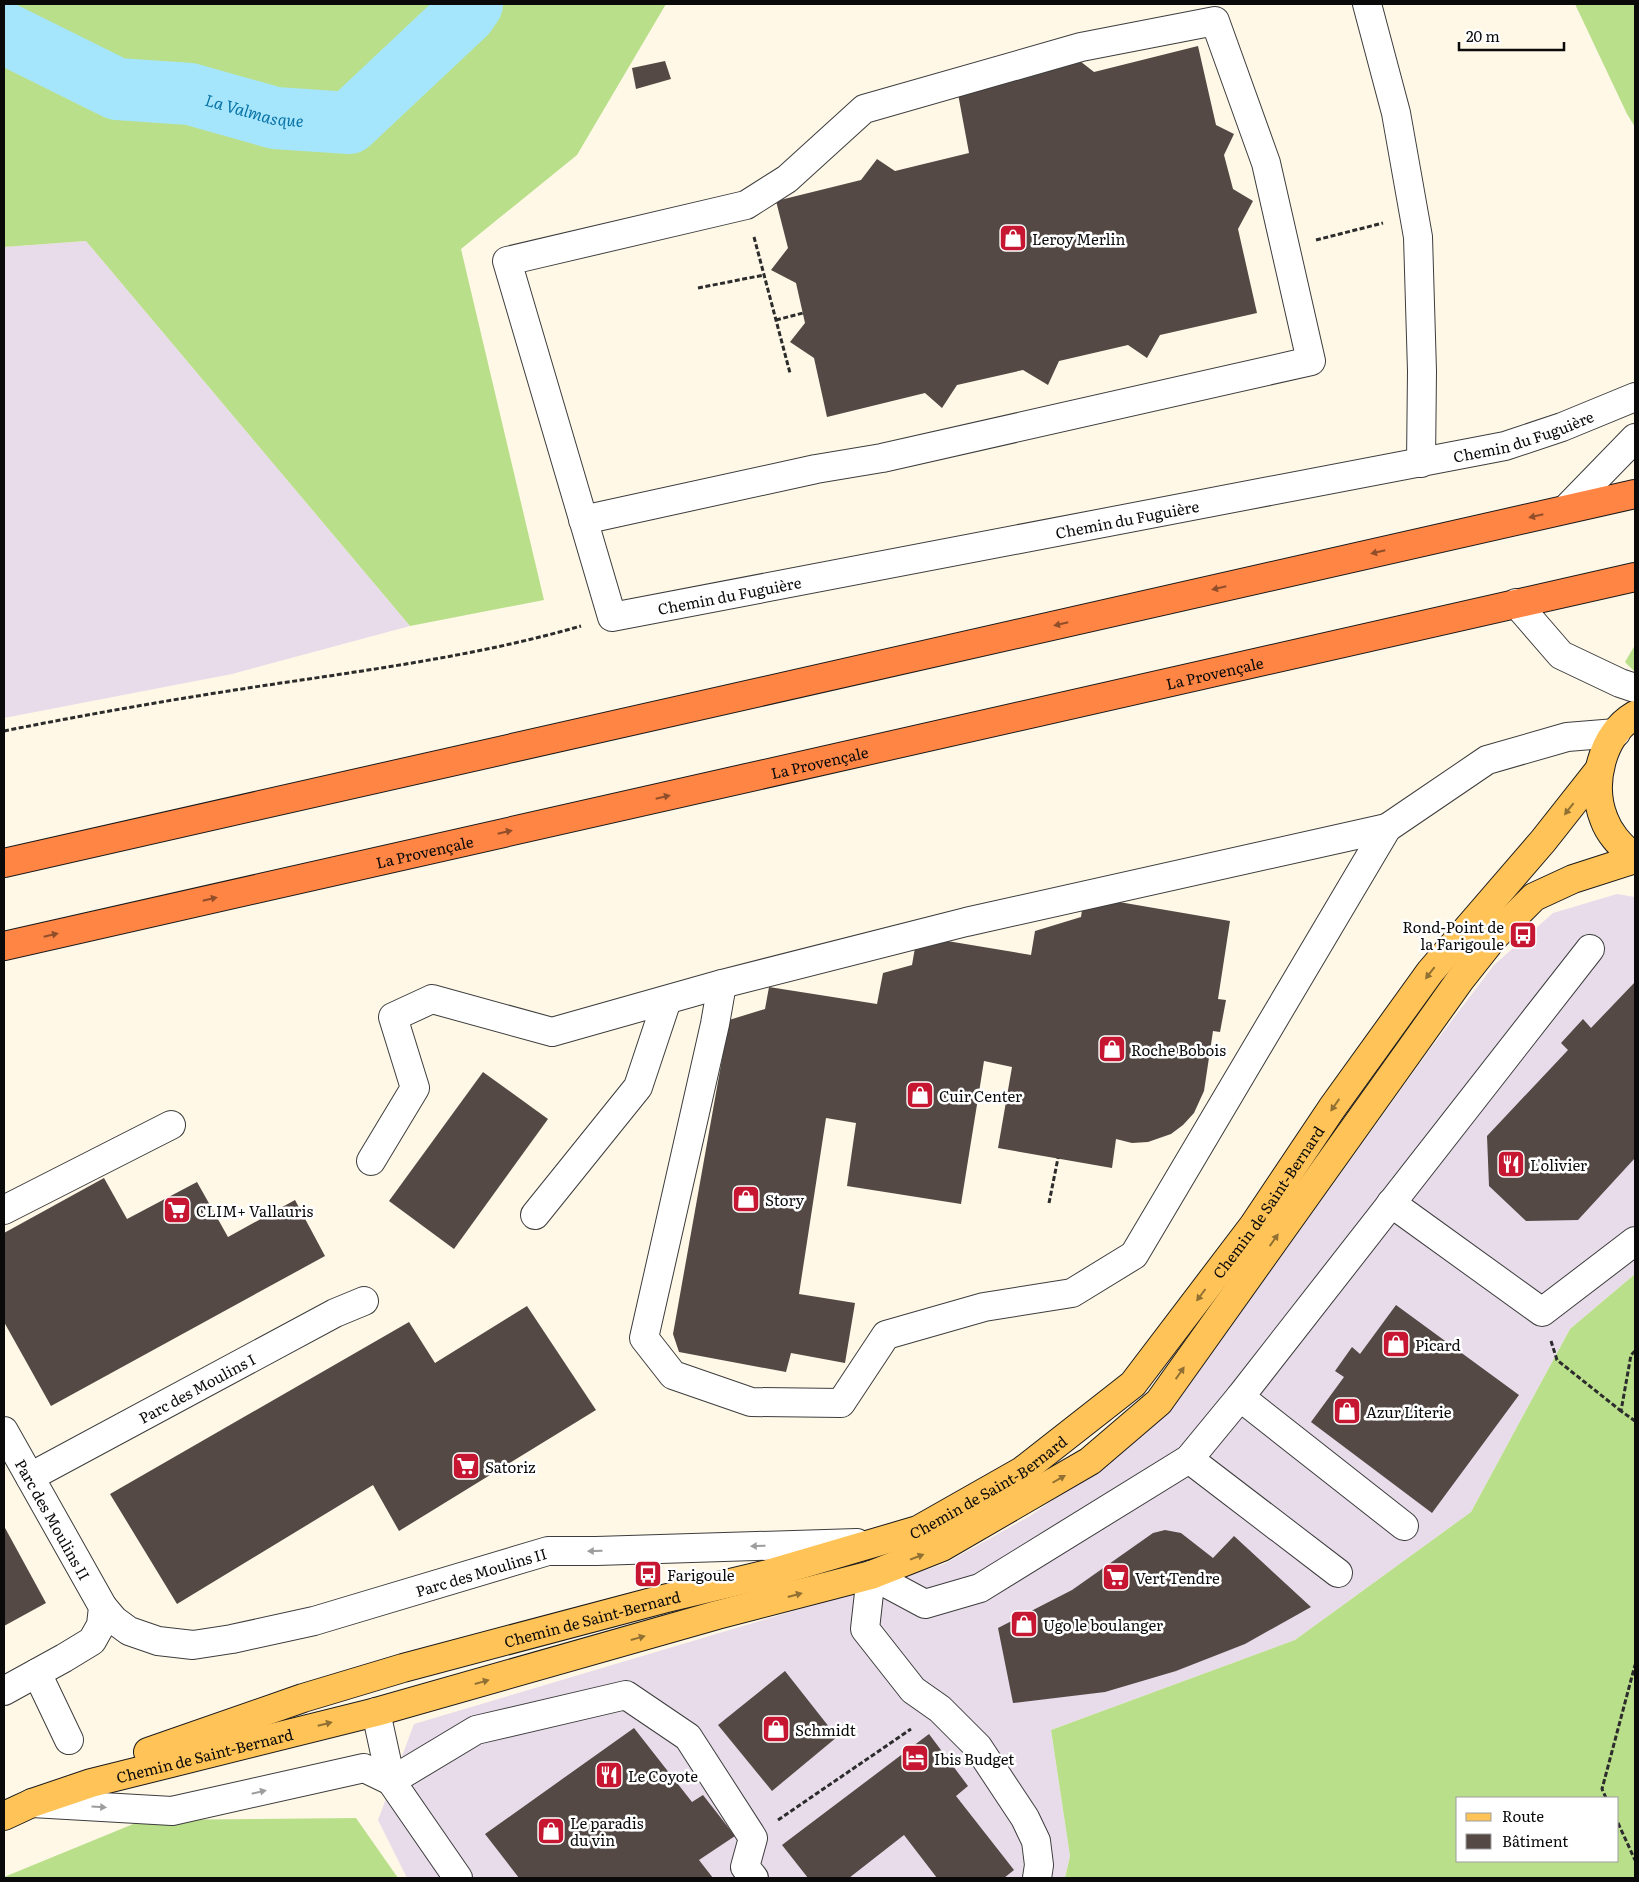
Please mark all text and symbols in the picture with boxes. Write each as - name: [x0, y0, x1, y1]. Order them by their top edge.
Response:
- scale bar: [1459, 20, 1564, 52]
- text: 20 m: [1466, 24, 1500, 47]
- water label: La Valmasque: [203, 87, 304, 132]
- shop icon: Leroy Merlin: [998, 223, 1028, 253]
- place label: Leroy Merlin: [1032, 227, 1126, 250]
- street label: Chemin du Fuguière: [1451, 404, 1597, 467]
- street label: Chemin du Fuguière: [1053, 493, 1201, 543]
- one-way arrow: [1529, 512, 1544, 520]
- one-way arrow: [1370, 548, 1385, 556]
- street label: Chemin du Fuguière: [656, 570, 803, 620]
- one-way arrow: [1212, 584, 1227, 592]
- one-way arrow: [1052, 620, 1068, 628]
- street label: La Provençale: [1163, 650, 1266, 694]
- street label: La Provençale: [768, 739, 871, 784]
- one-way arrow: [656, 793, 671, 801]
- one-way arrow: [1563, 802, 1574, 815]
- one-way arrow: [497, 828, 513, 836]
- street label: La Provençale: [373, 829, 476, 873]
- one-way arrow: [202, 895, 217, 903]
- place label: Rond-Point de la Farigoule: [1402, 915, 1504, 955]
- bus stop icon: Rond-Point de la Farigoule: [1508, 920, 1538, 950]
- one-way arrow: [44, 931, 59, 939]
- one-way arrow: [1424, 966, 1435, 979]
- shop icon: Roche Bobois: [1097, 1034, 1127, 1064]
- place label: Roche Bobois: [1131, 1038, 1226, 1061]
- shop icon: Cuir Center: [905, 1080, 935, 1110]
- place label: Cuir Center: [939, 1084, 1022, 1107]
- one-way arrow: [1330, 1098, 1340, 1111]
- street label: Chemin de Saint-Bernard: [1206, 1121, 1329, 1283]
- restaurant icon: L'olivier: [1496, 1149, 1526, 1179]
- place label: L'olivier: [1530, 1153, 1587, 1176]
- shop icon: Story: [731, 1184, 761, 1214]
- place label: Story: [765, 1188, 805, 1211]
- supermarket icon: CLIM+ Vallauris: [162, 1195, 192, 1225]
- place label: CLIM+ Vallauris: [196, 1199, 313, 1222]
- one-way arrow: [1269, 1234, 1279, 1247]
- one-way arrow: [1196, 1288, 1206, 1302]
- shop icon: Picard: [1381, 1329, 1411, 1359]
- place label: Picard: [1415, 1333, 1461, 1356]
- street label: Parc des Moulins I: [134, 1347, 259, 1428]
- one-way arrow: [1175, 1366, 1185, 1380]
- shop icon: Azur Literie: [1332, 1396, 1362, 1426]
- place label: Azur Literie: [1366, 1400, 1452, 1423]
- street label: Chemin de Saint-Bernard: [906, 1429, 1071, 1543]
- supermarket icon: Satoriz: [451, 1451, 481, 1481]
- street label: Parc des Moulins II: [10, 1454, 97, 1584]
- place label: Satoriz: [485, 1455, 535, 1478]
- one-way arrow: [1053, 1475, 1066, 1484]
- street label: Parc des Moulins II: [412, 1541, 549, 1602]
- one-way arrow: [750, 1542, 766, 1550]
- one-way arrow: [587, 1547, 603, 1555]
- one-way arrow: [910, 1553, 925, 1561]
- bus stop icon: Farigoule: [633, 1559, 663, 1589]
- supermarket icon: Vert Tendre: [1101, 1562, 1131, 1592]
- place label: Farigoule: [667, 1563, 735, 1586]
- place label: Vert Tendre: [1135, 1566, 1220, 1589]
- street label: Chemin de Saint-Bernard: [501, 1584, 682, 1652]
- one-way arrow: [787, 1591, 802, 1599]
- shop icon: Ugo le boulanger: [1009, 1609, 1039, 1639]
- place label: Ugo le boulanger: [1043, 1613, 1163, 1636]
- one-way arrow: [631, 1633, 646, 1641]
- one-way arrow: [474, 1678, 489, 1686]
- shop icon: Schmidt: [761, 1714, 791, 1744]
- place label: Schmidt: [795, 1718, 856, 1741]
- one-way arrow: [317, 1720, 332, 1728]
- street label: Chemin de Saint-Bernard: [113, 1722, 295, 1788]
- hotel icon: Ibis Budget: [900, 1743, 930, 1773]
- place label: Ibis Budget: [934, 1747, 1014, 1770]
- restaurant icon: Le Coyote: [594, 1760, 624, 1790]
- place label: Le Coyote: [628, 1764, 698, 1787]
- one-way arrow: [251, 1788, 266, 1796]
- legend: [1456, 1797, 1619, 1862]
- one-way arrow: [91, 1803, 107, 1811]
- text: Route: [1502, 1804, 1544, 1827]
- place label: Le paradis du vin: [570, 1811, 644, 1851]
- shop icon: Le paradis du vin: [536, 1816, 566, 1846]
- text: Bâtiment: [1502, 1829, 1568, 1852]

